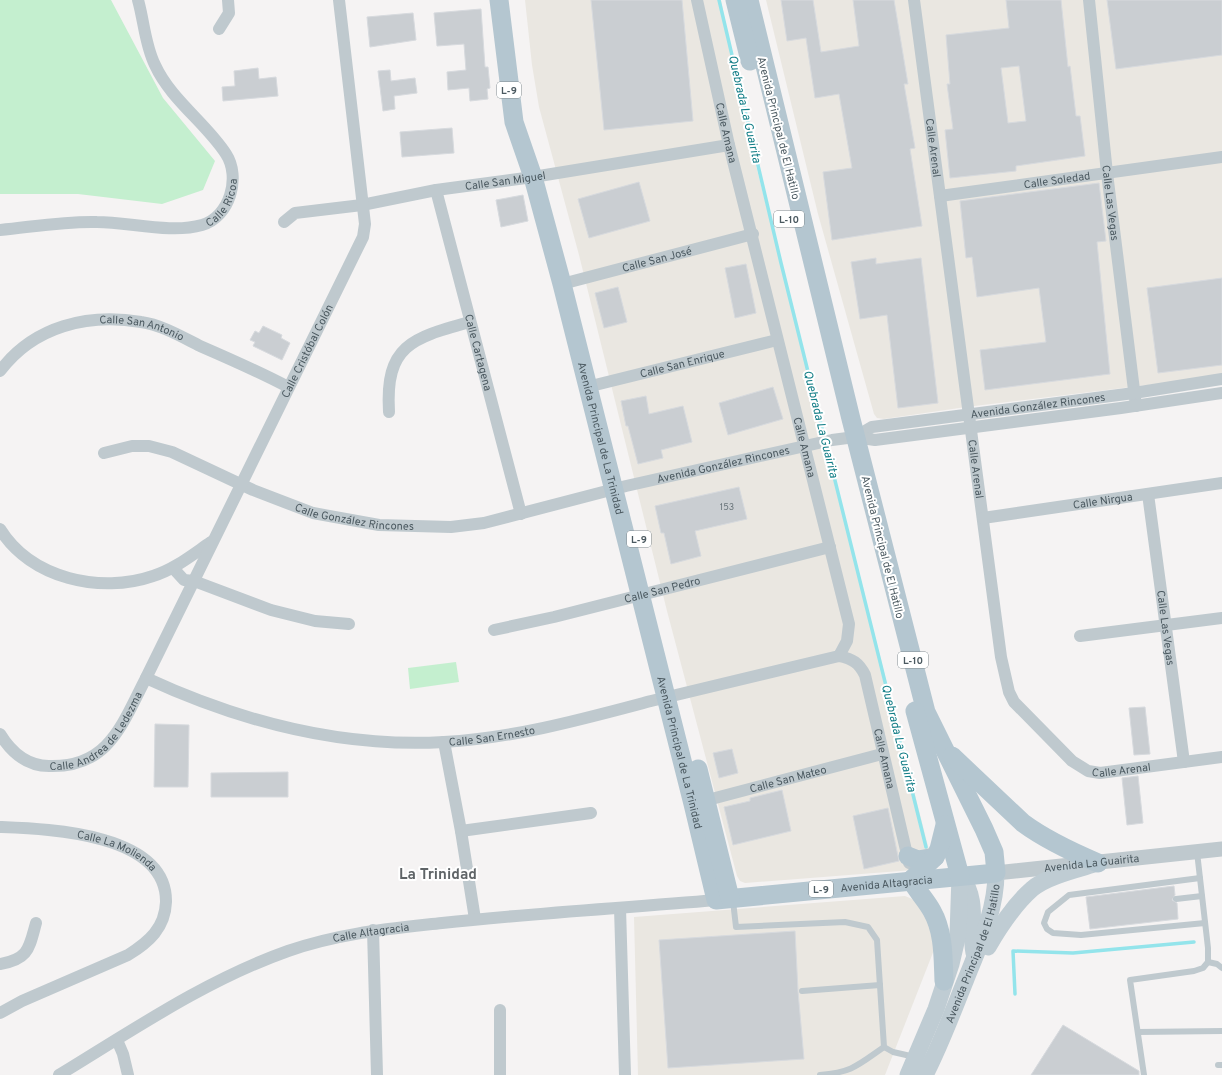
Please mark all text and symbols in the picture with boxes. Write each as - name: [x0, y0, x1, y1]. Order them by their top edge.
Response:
- water label: Quebrada La Guairita: [724, 54, 764, 165]
- street label: Avenida Principal de El Hatillo: [753, 55, 803, 201]
- road number: L-9: [497, 82, 521, 98]
- street label: Calle Amana: [712, 101, 739, 165]
- street label: Calle Arenal: [922, 118, 943, 178]
- street label: Calle Las Vegas: [1098, 164, 1121, 242]
- street label: Calle San Miguel: [464, 169, 547, 194]
- street label: Calle Soledad: [1023, 169, 1091, 192]
- street label: Calle Ricoa: [203, 178, 241, 231]
- road number: L-10: [774, 211, 804, 227]
- street label: Calle San José: [621, 244, 694, 276]
- street label: Calle Cristóbal Colón: [279, 302, 337, 401]
- street label: Calle San Antonio: [99, 313, 186, 345]
- street label: Calle Cartagena: [461, 313, 495, 393]
- street label: Calle San Enrique: [639, 347, 726, 382]
- street label: Avenida Principal de La Trinidad: [574, 361, 626, 516]
- water label: Quebrada La Guairita: [799, 369, 841, 480]
- street label: Avenida González Rincones: [970, 391, 1106, 422]
- street label: Calle Amana: [789, 416, 818, 479]
- street label: Calle Arenal: [964, 439, 986, 499]
- street label: Avenida González Rincones: [656, 444, 791, 487]
- street label: Avenida Principal de El Hatillo: [857, 474, 907, 620]
- street label: Calle Nirgua: [1072, 490, 1134, 513]
- street label: Calle González Rincones: [293, 501, 414, 534]
- house number: 153: [720, 502, 734, 513]
- road number: L-9: [627, 531, 651, 547]
- street label: Calle San Pedro: [623, 574, 702, 607]
- street label: Calle Las Vegas: [1153, 589, 1177, 667]
- road number: L-10: [898, 652, 928, 668]
- street label: Avenida Principal de La Trinidad: [653, 675, 705, 830]
- water label: Quebrada La Guairita: [877, 683, 919, 794]
- street label: Calle Andrea de Ledezma: [49, 690, 146, 774]
- street label: Calle San Ernesto: [448, 724, 536, 750]
- street label: Calle Amana: [870, 727, 897, 791]
- street label: Calle Arenal: [1091, 760, 1152, 781]
- street label: Calle San Mateo: [748, 763, 828, 797]
- street label: Calle La Molienda: [76, 828, 159, 875]
- street label: Avenida La Guairita: [1043, 852, 1140, 876]
- district label: La Trinidad: [399, 866, 477, 885]
- street label: Avenida Altagracia: [840, 873, 933, 896]
- road number: L-9: [809, 881, 833, 897]
- street label: Avenida Principal de El Hatillo: [943, 883, 1004, 1025]
- street label: Calle Altagracia: [331, 921, 410, 946]

